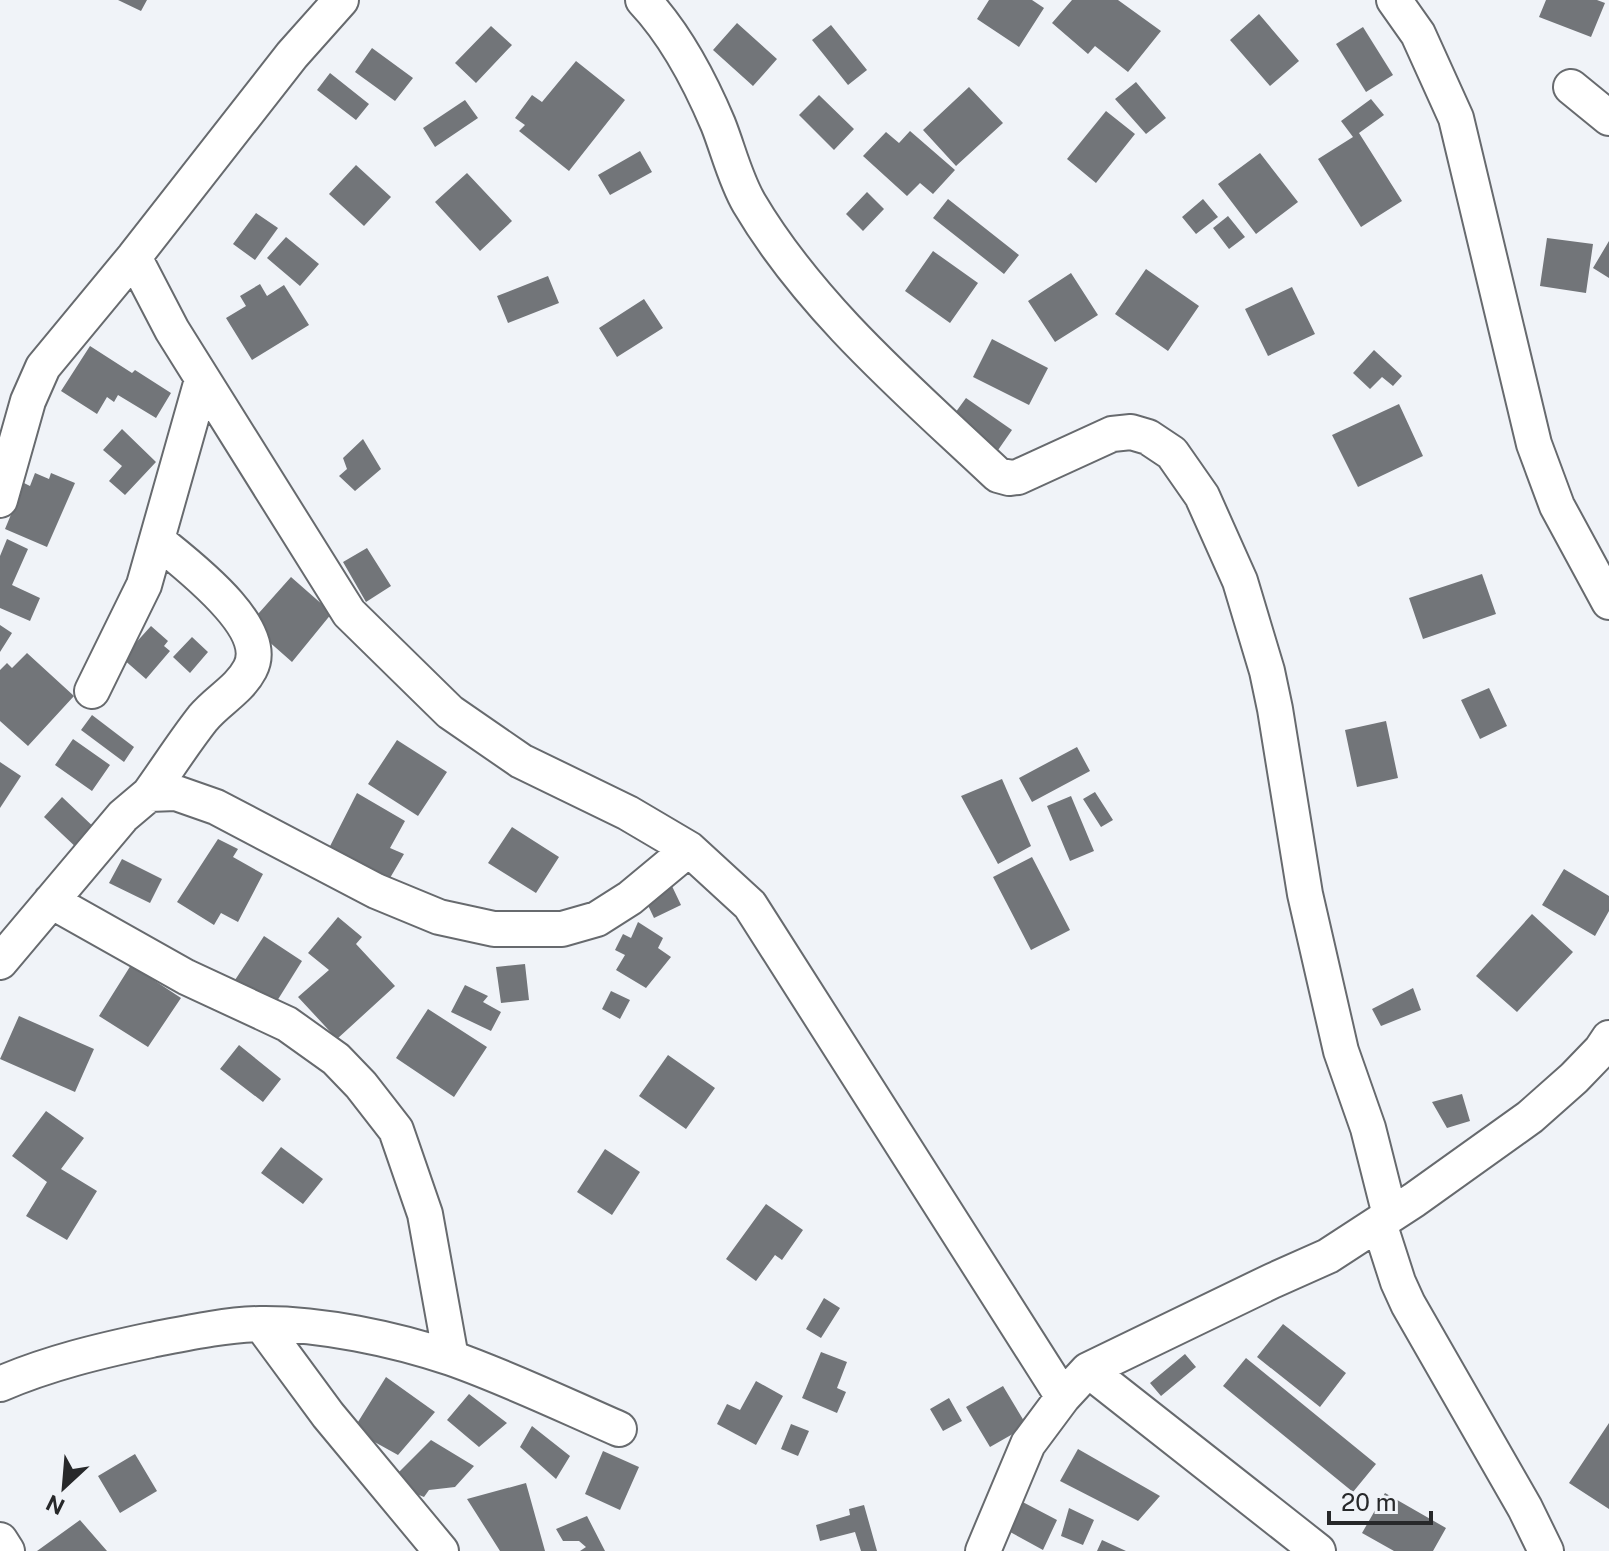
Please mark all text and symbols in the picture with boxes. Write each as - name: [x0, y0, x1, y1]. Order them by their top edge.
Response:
- north arrow: [24, 1447, 104, 1527]
- scale bar: [1329, 1475, 1431, 1525]
- text: 20 m: [1341, 1488, 1397, 1516]
- text: N: [42, 1490, 69, 1520]

